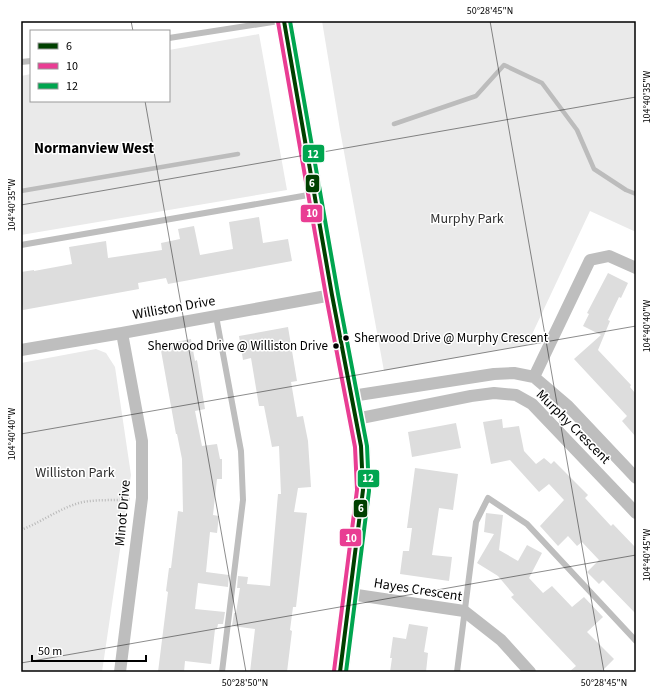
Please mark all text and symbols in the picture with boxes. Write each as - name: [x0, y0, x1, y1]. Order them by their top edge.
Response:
- text: 50°28'45"N: [467, 4, 513, 18]
- legend: [30, 30, 170, 102]
- text: 6: [66, 38, 72, 55]
- text: 10: [66, 58, 78, 75]
- text: 104°40'35"W: [640, 71, 654, 123]
- text: 12: [66, 78, 78, 95]
- district label: Normanview West: [34, 138, 154, 159]
- line badge: 12: [302, 144, 325, 163]
- text: 12: [307, 147, 319, 162]
- line badge: 6: [305, 174, 320, 193]
- text: 6: [309, 176, 315, 191]
- text: 104°40'35"W: [5, 179, 19, 231]
- line badge: 10: [300, 204, 323, 223]
- text: 10: [306, 206, 318, 221]
- park label: Murphy Park: [430, 209, 504, 229]
- street label: Williston Drive: [131, 291, 217, 325]
- text: 104°40'40"W: [640, 300, 654, 352]
- place label: Sherwood Drive @ Murphy Crescent: [354, 329, 549, 347]
- marker: Sherwood Drive @ Murphy Crescent: [341, 333, 351, 343]
- place label: Sherwood Drive @ Williston Drive: [148, 337, 328, 355]
- marker: Sherwood Drive @ Williston Drive: [331, 341, 341, 351]
- street label: Murphy Crescent: [531, 385, 615, 469]
- text: 104°40'40"W: [5, 408, 19, 460]
- park label: Williston Park: [35, 463, 115, 483]
- line badge: 12: [357, 469, 380, 488]
- text: 12: [362, 471, 374, 486]
- street label: Minot Drive: [110, 479, 136, 547]
- line badge: 6: [353, 499, 368, 518]
- text: 6: [358, 501, 364, 516]
- line badge: 10: [339, 528, 362, 547]
- text: 104°40'45"W: [640, 529, 654, 581]
- text: 10: [345, 531, 357, 546]
- street label: Hayes Crescent: [372, 573, 464, 607]
- scale bar: [32, 637, 146, 663]
- text: 50 m: [38, 643, 62, 660]
- text: 50°28'50"N: [222, 676, 268, 690]
- text: 50°28'45"N: [581, 676, 627, 690]

